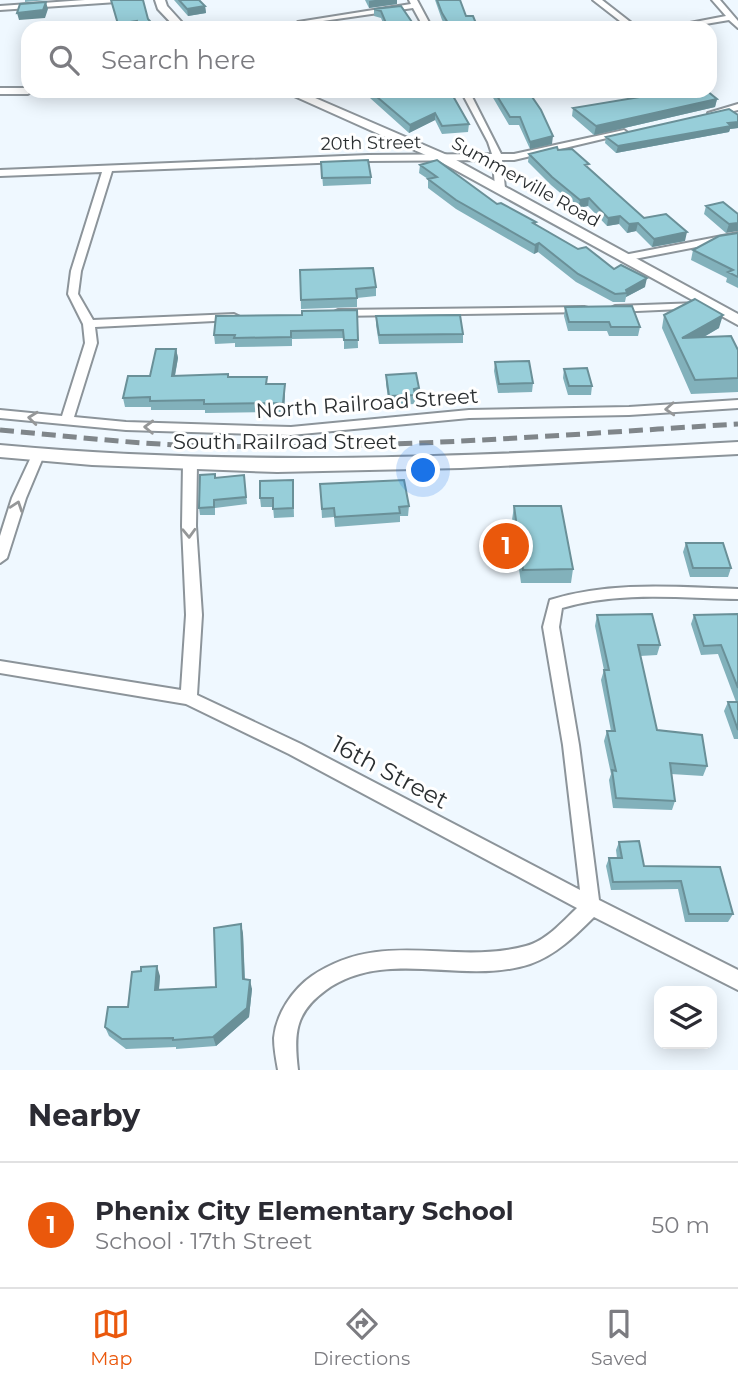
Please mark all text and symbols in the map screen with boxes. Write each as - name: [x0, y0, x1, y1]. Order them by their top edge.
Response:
- search box: [21, 21, 717, 98]
- icon: search: [45, 41, 83, 79]
- text: Search here: [101, 44, 256, 76]
- street label: 20th Street: [320, 131, 422, 155]
- street label: Summerville Road: [448, 132, 604, 232]
- street label: North Railroad Street: [255, 383, 479, 423]
- one-way arrow: [664, 401, 675, 416]
- one-way arrow: [28, 411, 39, 426]
- one-way arrow: [144, 420, 155, 435]
- street label: South Railroad Street: [173, 429, 397, 454]
- your location: [406, 453, 440, 487]
- one-way arrow: [9, 500, 23, 513]
- pin: 1: [483, 520, 529, 572]
- one-way arrow: [182, 527, 197, 538]
- street label: 16th Street: [327, 729, 454, 815]
- map controls: [654, 986, 717, 1049]
- button: layers: [654, 986, 717, 1049]
- text: Nearby: [28, 1097, 140, 1134]
- text: Phenix City Elementary School: [95, 1195, 514, 1227]
- text: 1: [46, 1211, 56, 1239]
- text: 50 m: [651, 1211, 710, 1239]
- text: School · 17th Street: [95, 1227, 312, 1255]
- tab: Map: [90, 1305, 132, 1370]
- tab: Directions: [313, 1305, 410, 1370]
- tab: Saved: [591, 1305, 648, 1370]

